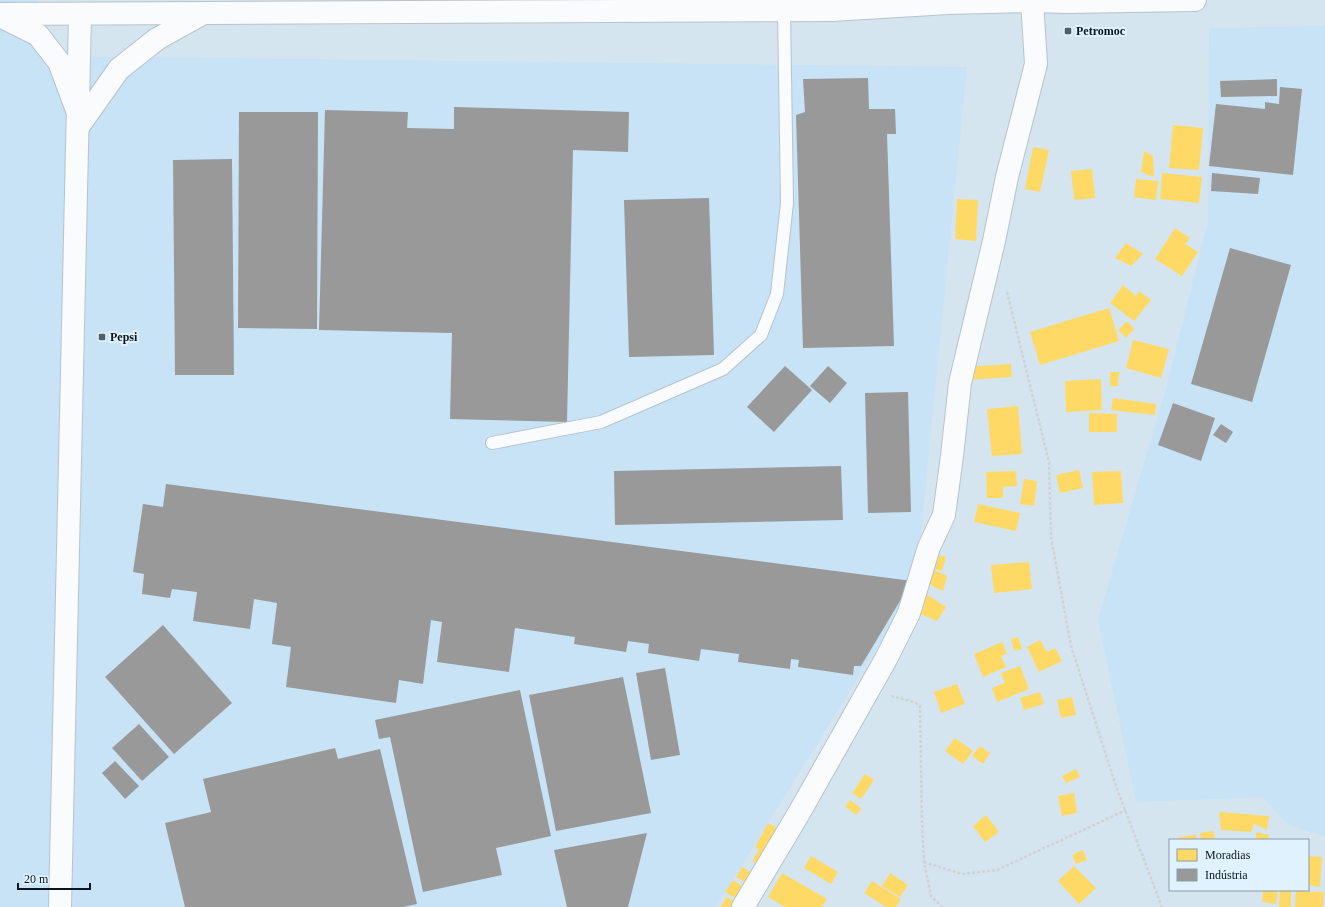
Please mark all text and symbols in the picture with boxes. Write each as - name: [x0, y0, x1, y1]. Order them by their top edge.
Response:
- place label: Petromoc: [1076, 24, 1126, 38]
- marker: Petromoc: [1063, 26, 1073, 36]
- place label: Pepsi: [110, 330, 138, 344]
- marker: Pepsi: [97, 332, 107, 342]
- legend: [1169, 839, 1309, 891]
- text: Moradias: [1205, 848, 1251, 862]
- scale bar: [18, 865, 90, 891]
- text: Indústria: [1205, 868, 1248, 882]
- text: 20 m: [24, 872, 49, 886]

